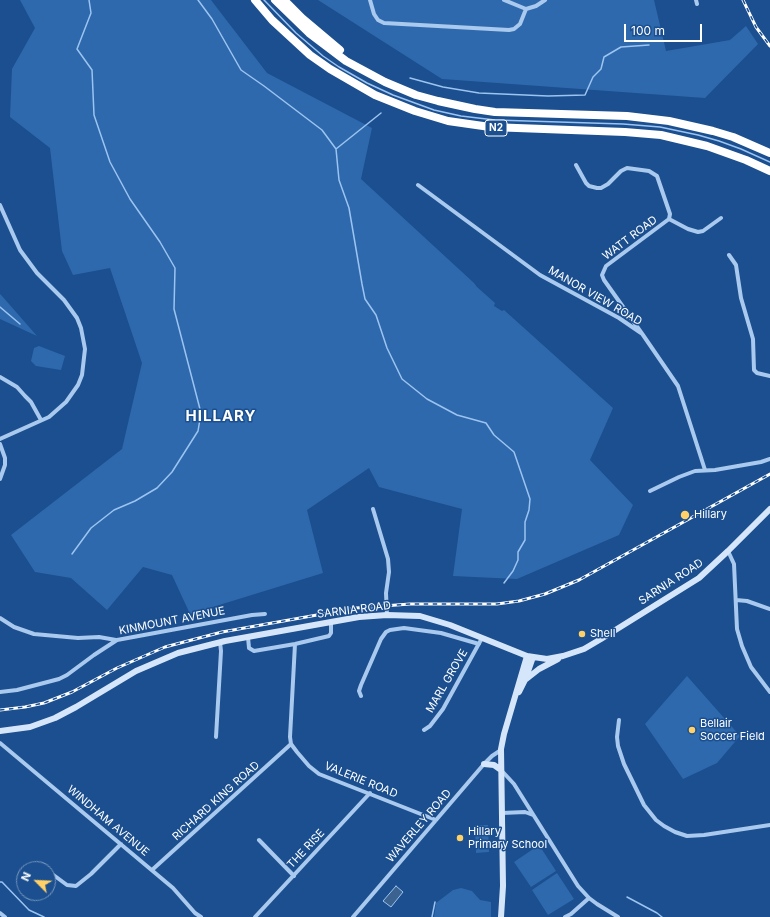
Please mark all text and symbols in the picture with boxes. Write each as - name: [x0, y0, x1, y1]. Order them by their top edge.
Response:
- scale bar: [626, 16, 704, 42]
- text: 100 m: [631, 23, 665, 38]
- road number: N2: [485, 120, 507, 136]
- street label: WATT ROAD: [600, 213, 660, 263]
- street label: MANOR VIEW ROAD: [546, 264, 644, 328]
- district label: HILLARY: [186, 407, 256, 425]
- place label: Hillary: [694, 508, 727, 522]
- marker: Hillary: [679, 509, 691, 521]
- street label: SARNIA ROAD: [636, 556, 706, 608]
- street label: SARNIA ROAD: [316, 599, 392, 621]
- street label: KINMOUNT AVENUE: [118, 604, 226, 638]
- place label: Shell: [590, 627, 615, 641]
- marker: Shell: [577, 629, 587, 639]
- street label: MARL GROVE: [423, 647, 471, 715]
- place label: Bellair Soccer Field: [700, 717, 765, 743]
- marker: Bellair Soccer Field: [687, 725, 697, 735]
- street label: RICHARD KING ROAD: [170, 758, 262, 844]
- street label: VALERIE ROAD: [323, 759, 399, 801]
- street label: WINDHAM AVENUE: [64, 783, 152, 859]
- street label: WAVERLEY ROAD: [384, 787, 454, 865]
- place label: Hillary Primary School: [468, 825, 547, 851]
- street label: THE RISE: [285, 827, 327, 871]
- marker: Hillary Primary School: [455, 833, 465, 843]
- north arrow: [16, 861, 56, 901]
- text: N: [18, 870, 34, 883]

